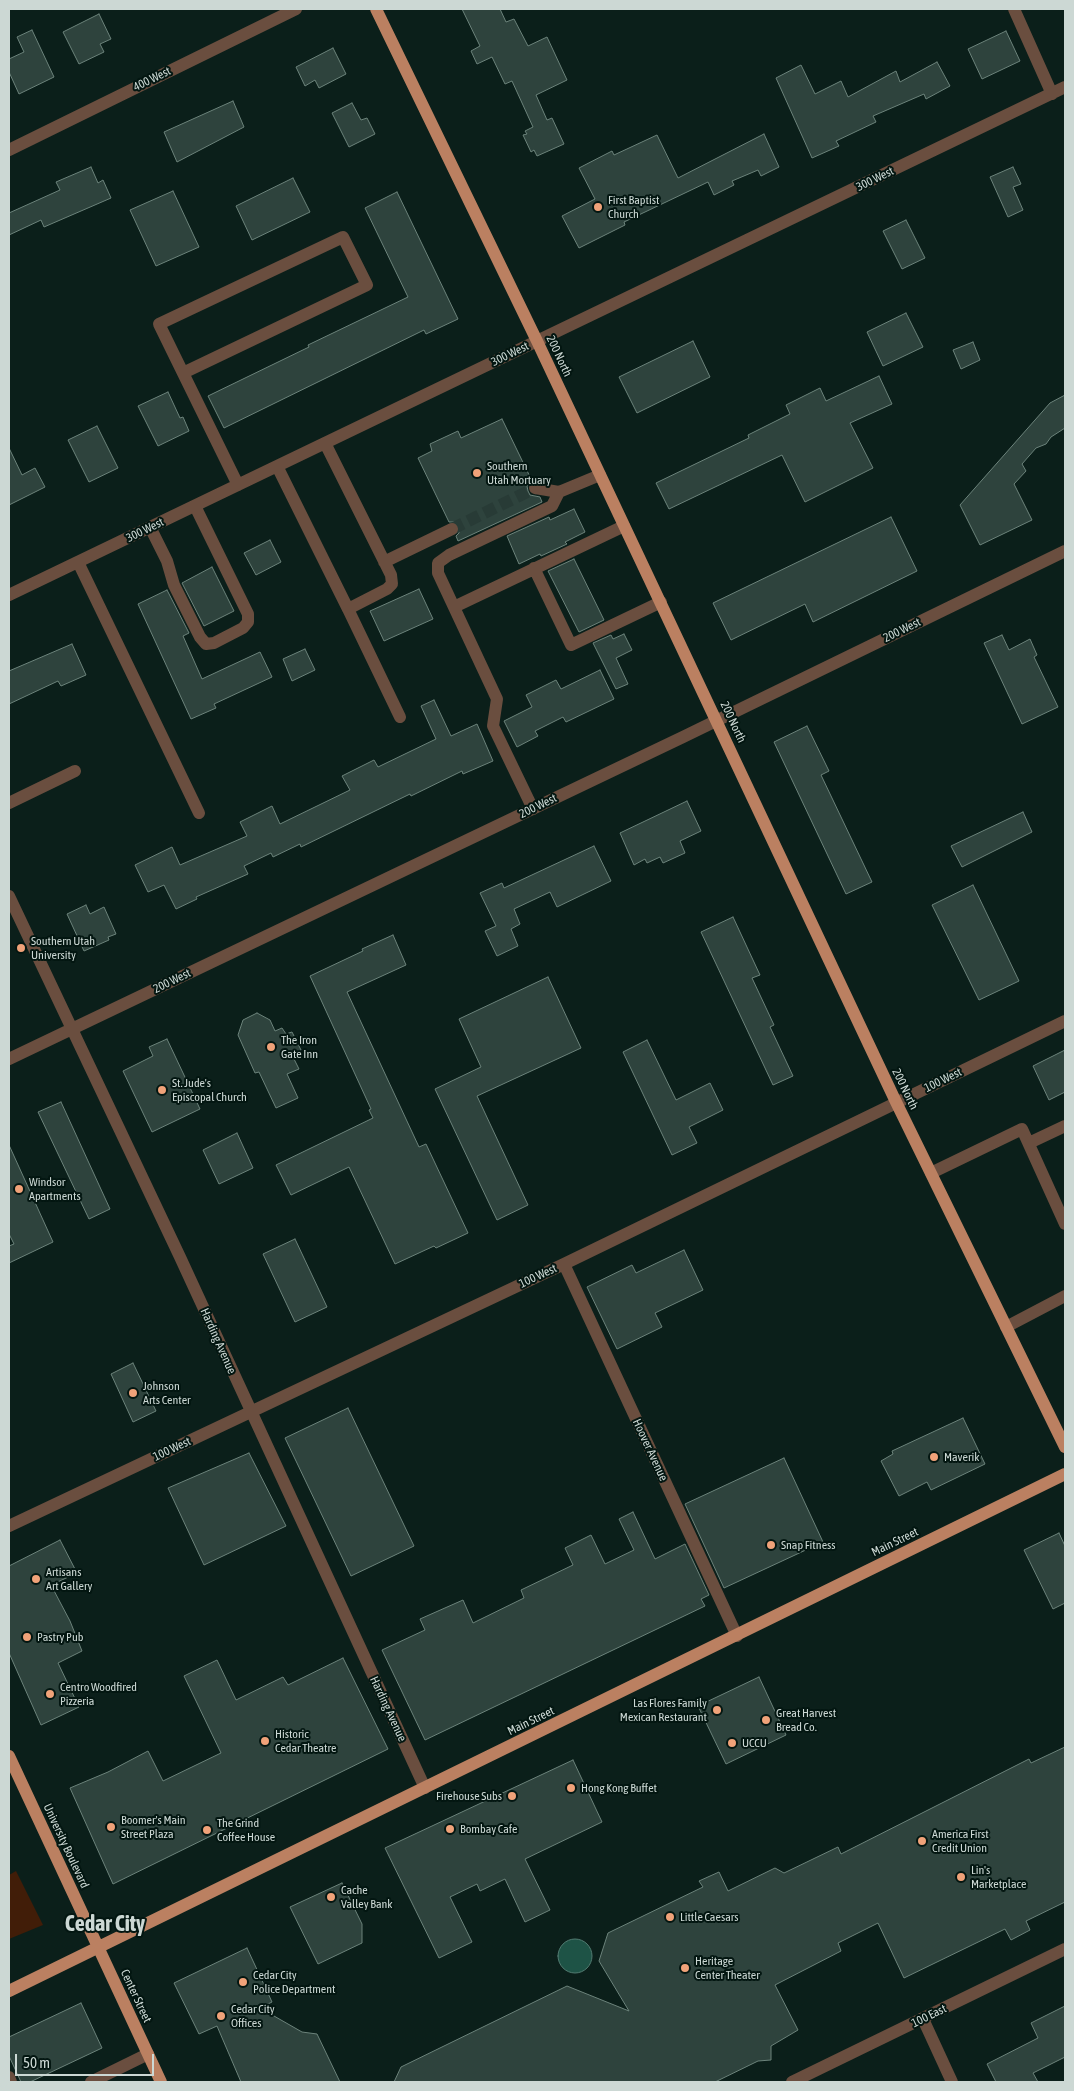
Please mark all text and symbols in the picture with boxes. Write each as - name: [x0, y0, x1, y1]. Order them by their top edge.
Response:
- street label: 400 West: [131, 64, 173, 94]
- street label: 300 West: [854, 164, 896, 194]
- place label: First Baptist Church: [608, 193, 659, 221]
- marker: First Baptist Church: [592, 201, 604, 213]
- street label: 200 North: [543, 333, 575, 379]
- street label: 300 West: [489, 339, 531, 369]
- place label: Southern Utah Mortuary: [487, 459, 551, 487]
- marker: Southern Utah Mortuary: [471, 467, 483, 479]
- street label: 300 West: [124, 515, 166, 545]
- street label: 200 West: [881, 615, 923, 645]
- street label: 200 North: [717, 699, 749, 745]
- street label: 200 West: [517, 791, 559, 821]
- place label: Southern Utah University: [31, 934, 95, 962]
- marker: Southern Utah University: [15, 942, 27, 954]
- street label: 200 West: [151, 966, 193, 996]
- place label: The Iron Gate Inn: [281, 1033, 318, 1061]
- marker: The Iron Gate Inn: [265, 1041, 277, 1053]
- street label: 100 West: [922, 1065, 964, 1095]
- street label: 200 North: [889, 1066, 921, 1112]
- place label: St. Jude's Episcopal Church: [172, 1076, 247, 1104]
- marker: St. Jude's Episcopal Church: [156, 1084, 168, 1096]
- place label: Windsor Apartments: [29, 1175, 81, 1203]
- marker: Windsor Apartments: [13, 1183, 25, 1195]
- street label: 100 West: [517, 1261, 559, 1291]
- street label: Harding Avenue: [197, 1306, 239, 1376]
- place label: Johnson Arts Center: [143, 1379, 191, 1407]
- marker: Johnson Arts Center: [127, 1387, 139, 1399]
- street label: Hoover Avenue: [629, 1417, 671, 1483]
- street label: 100 West: [151, 1434, 193, 1464]
- place label: Maverik: [944, 1450, 979, 1464]
- marker: Maverik: [928, 1451, 940, 1463]
- street label: Main Street: [869, 1525, 921, 1559]
- place label: Snap Fitness: [781, 1538, 836, 1552]
- marker: Snap Fitness: [765, 1539, 777, 1551]
- place label: Artisans Art Gallery: [46, 1565, 93, 1593]
- marker: Artisans Art Gallery: [30, 1573, 42, 1585]
- place label: Pastry Pub: [37, 1630, 83, 1644]
- marker: Pastry Pub: [21, 1631, 33, 1643]
- street label: Harding Avenue: [367, 1674, 409, 1744]
- place label: Centro Woodfired Pizzeria: [60, 1680, 137, 1708]
- marker: Centro Woodfired Pizzeria: [44, 1688, 56, 1700]
- place label: Las Flores Family Mexican Restaurant: [620, 1696, 707, 1724]
- street label: Main Street: [505, 1704, 557, 1738]
- marker: Las Flores Family Mexican Restaurant: [711, 1704, 723, 1716]
- place label: Great Harvest Bread Co.: [776, 1706, 836, 1734]
- marker: Great Harvest Bread Co.: [760, 1714, 772, 1726]
- place label: Historic Cedar Theatre: [275, 1727, 337, 1755]
- marker: Historic Cedar Theatre: [259, 1735, 271, 1747]
- place label: UCCU: [742, 1736, 767, 1750]
- marker: UCCU: [726, 1737, 738, 1749]
- place label: Hong Kong Buffet: [581, 1781, 657, 1795]
- marker: Hong Kong Buffet: [565, 1782, 577, 1794]
- place label: Firehouse Subs: [436, 1789, 502, 1803]
- marker: Firehouse Subs: [506, 1790, 518, 1802]
- street label: University Boulevard: [40, 1801, 92, 1891]
- place label: Boomer's Main Street Plaza: [121, 1813, 186, 1841]
- place label: The Grind Coffee House: [217, 1816, 275, 1844]
- marker: Boomer's Main Street Plaza: [105, 1821, 117, 1833]
- place label: Bombay Cafe: [460, 1822, 518, 1836]
- marker: Bombay Cafe: [444, 1823, 456, 1835]
- marker: The Grind Coffee House: [201, 1824, 213, 1836]
- place label: America First Credit Union: [932, 1827, 989, 1855]
- marker: America First Credit Union: [916, 1835, 928, 1847]
- place label: Lin's Marketplace: [971, 1863, 1026, 1891]
- marker: Lin's Marketplace: [955, 1871, 967, 1883]
- place label: Cache Valley Bank: [341, 1883, 393, 1911]
- marker: Cache Valley Bank: [325, 1891, 337, 1903]
- place label: Little Caesars: [680, 1910, 738, 1924]
- district label: Cedar City: [65, 1911, 145, 1937]
- marker: Little Caesars: [664, 1911, 676, 1923]
- place label: Heritage Center Theater: [695, 1954, 760, 1982]
- marker: Heritage Center Theater: [679, 1962, 691, 1974]
- street label: Center Street: [117, 1967, 155, 2025]
- place label: Cedar City Police Department: [253, 1968, 336, 1996]
- marker: Cedar City Police Department: [237, 1976, 249, 1988]
- street label: 100 East: [909, 2001, 949, 2031]
- place label: Cedar City Offices: [231, 2002, 275, 2030]
- marker: Cedar City Offices: [215, 2010, 227, 2022]
- scale bar: [18, 2044, 156, 2076]
- text: 50 m: [23, 2054, 50, 2071]

